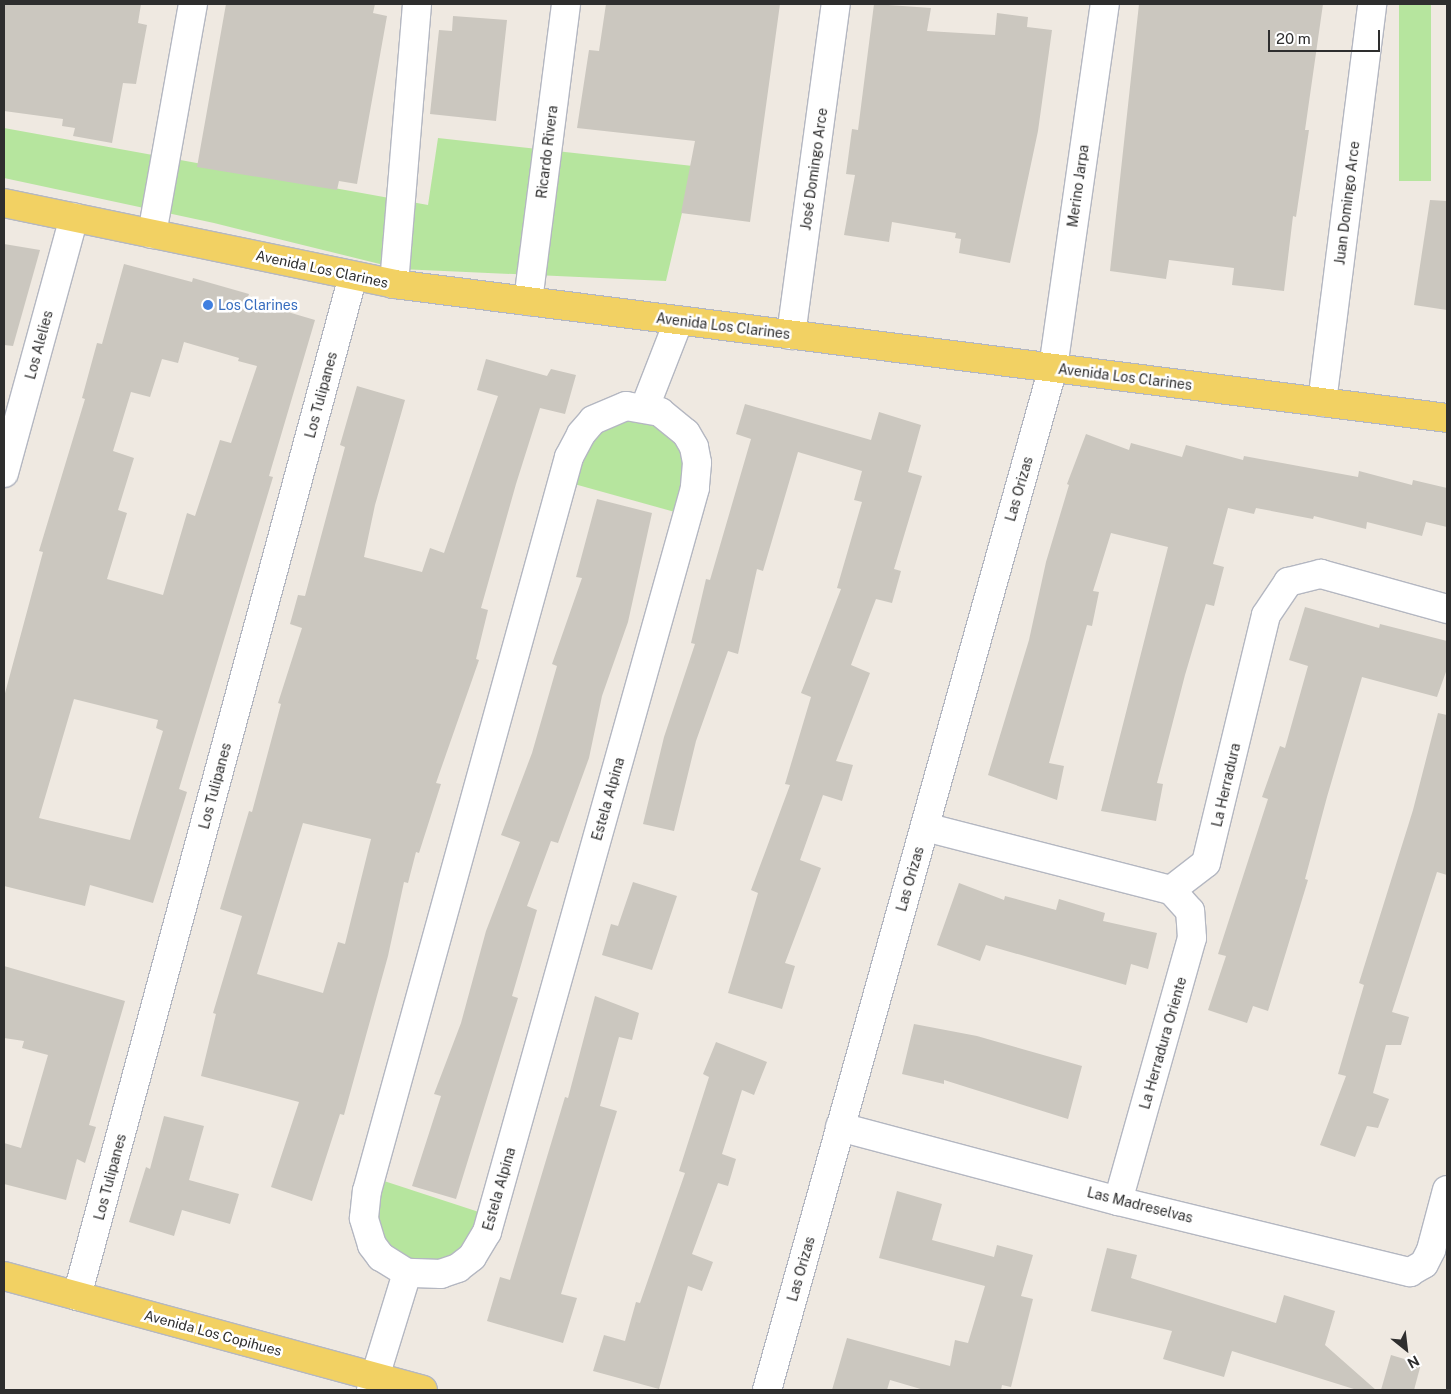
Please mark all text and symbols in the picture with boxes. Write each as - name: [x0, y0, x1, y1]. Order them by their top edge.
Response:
- scale bar: [1271, 20, 1384, 52]
- text: 20 m: [1276, 30, 1311, 47]
- street label: Ricardo Rivera: [533, 104, 561, 200]
- street label: José Domingo Arce: [797, 107, 831, 231]
- street label: Juan Domingo Arce: [1331, 140, 1363, 266]
- street label: Merino Jarpa: [1064, 144, 1092, 228]
- street label: Avenida Los Clarines: [254, 247, 390, 291]
- place label: Los Clarines: [218, 297, 298, 313]
- marker: Los Clarines: [202, 299, 214, 311]
- street label: Los Alelies: [22, 309, 56, 381]
- street label: Avenida Los Clarines: [655, 309, 791, 343]
- street label: Los Tulipanes: [301, 350, 341, 440]
- street label: Avenida Los Clarines: [1057, 360, 1193, 394]
- street label: Las Orizas: [1002, 455, 1036, 523]
- street label: Los Tulipanes: [195, 741, 235, 831]
- street label: La Herradura: [1208, 741, 1244, 829]
- street label: Estela Alpina: [588, 755, 628, 843]
- street label: Las Orizas: [893, 845, 927, 913]
- street label: La Herradura Oriente: [1136, 975, 1190, 1111]
- street label: Los Tulipanes: [90, 1132, 130, 1222]
- street label: Estela Alpina: [479, 1145, 519, 1233]
- street label: Las Madreselvas: [1085, 1184, 1195, 1226]
- street label: Las Orizas: [784, 1235, 818, 1303]
- street label: Avenida Los Copihues: [142, 1307, 284, 1359]
- north arrow: [1381, 1324, 1431, 1374]
- text: N: [1405, 1352, 1422, 1372]

